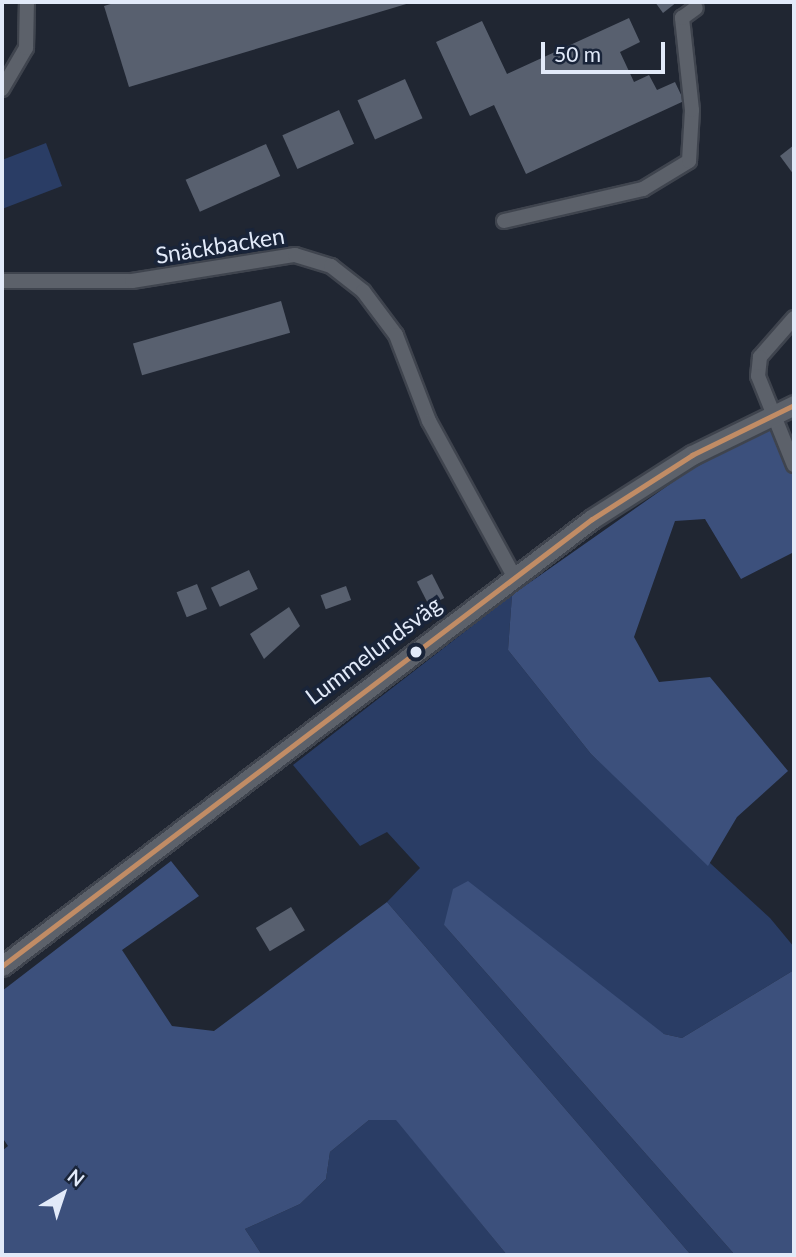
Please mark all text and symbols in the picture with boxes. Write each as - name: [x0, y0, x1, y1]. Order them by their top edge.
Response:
- scale bar: [544, 28, 668, 72]
- text: 50 m: [554, 41, 601, 66]
- street label: Snäckbacken: [153, 221, 287, 269]
- street label: Lummelundsväg: [300, 590, 446, 710]
- unlabelled marker: [409, 645, 423, 659]
- north arrow: [28, 1159, 98, 1229]
- text: N: [64, 1164, 89, 1191]

